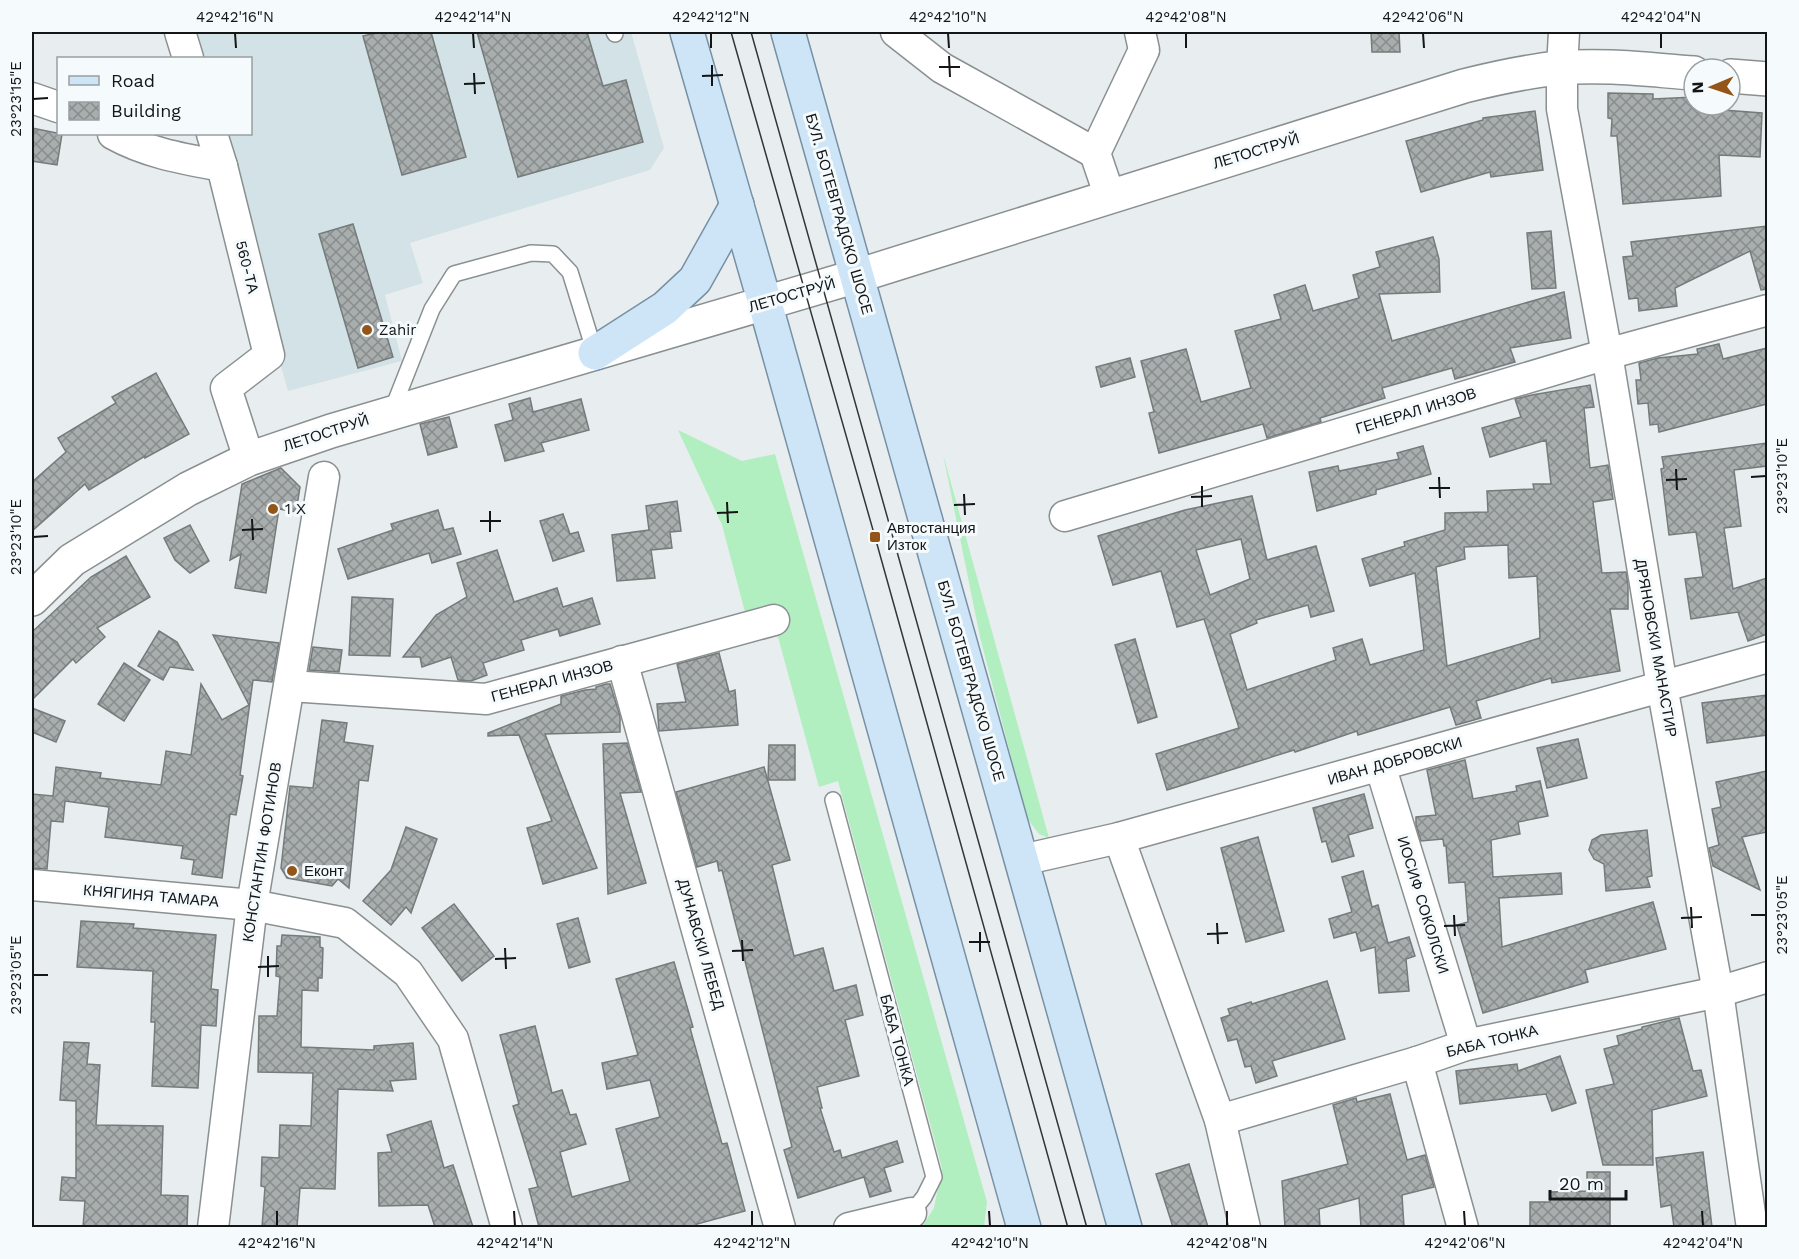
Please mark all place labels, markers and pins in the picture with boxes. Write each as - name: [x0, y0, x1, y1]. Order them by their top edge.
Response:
- place label: Zahir: [379, 321, 416, 339]
- marker: Zahir: [360, 323, 374, 337]
- place label: 1 Х: [285, 500, 306, 518]
- marker: 1 Х: [266, 502, 280, 516]
- place label: Автостанция Изток: [887, 519, 976, 554]
- marker: Автостанция Изток: [868, 530, 882, 544]
- place label: Еконт: [304, 862, 344, 880]
- marker: Еконт: [285, 864, 299, 878]

